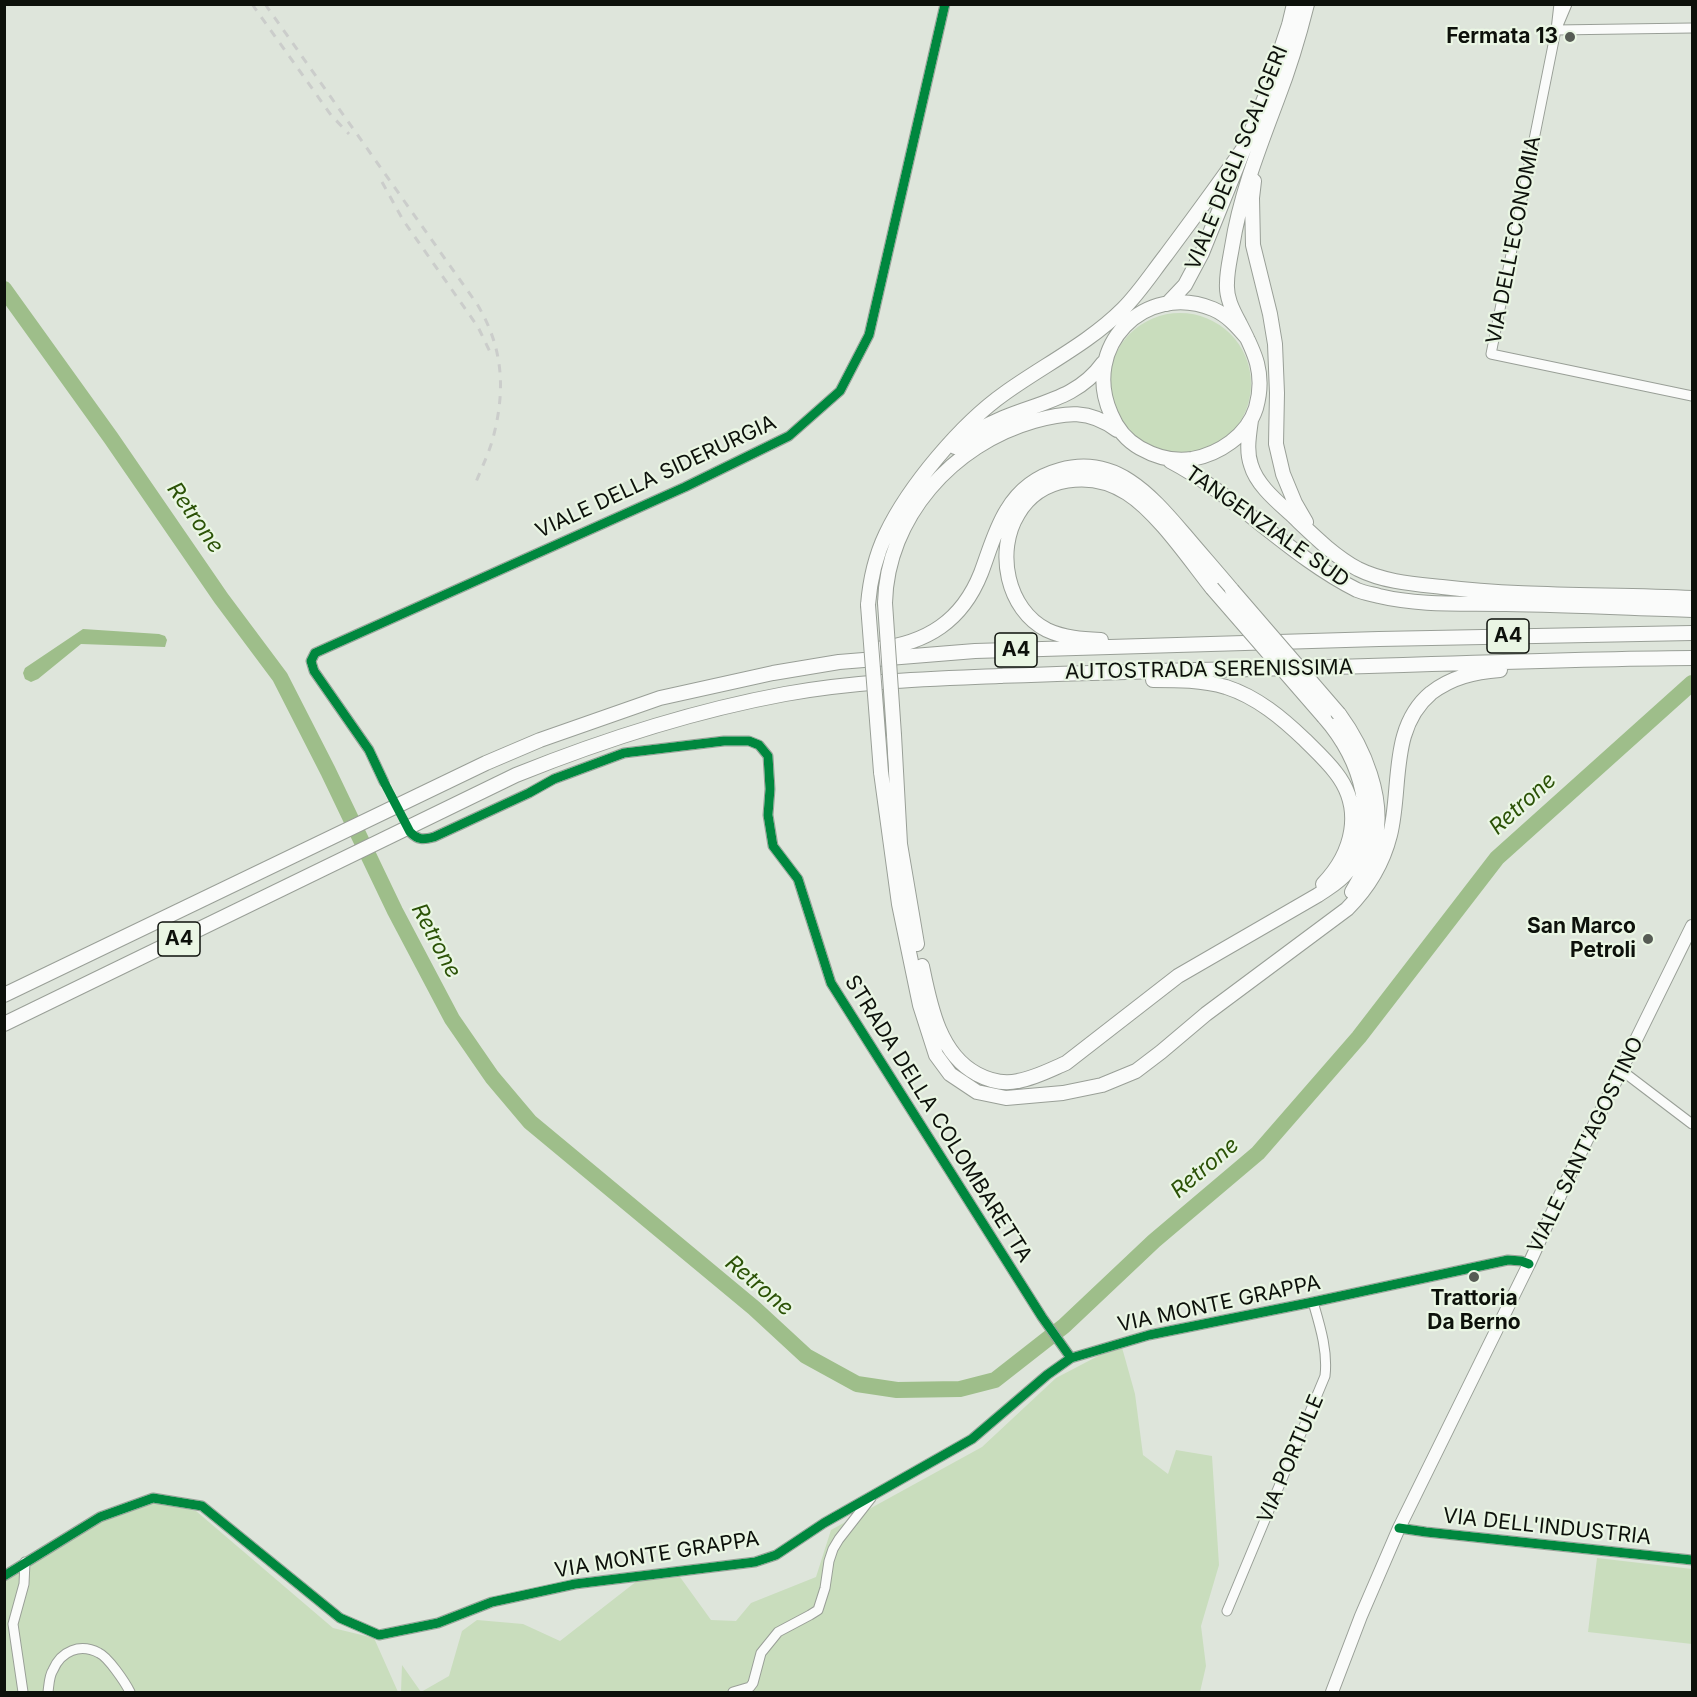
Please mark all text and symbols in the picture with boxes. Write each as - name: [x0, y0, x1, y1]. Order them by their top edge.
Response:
- place label: Fermata 13: [1446, 24, 1558, 50]
- marker: Fermata 13: [1563, 30, 1577, 44]
- street label: VIALE DEGLI SCALIGERI: [1180, 42, 1294, 274]
- street label: VIA DELL'ECONOMIA: [1481, 134, 1547, 346]
- street label: VIALE DELLA SIDERURGIA: [532, 410, 780, 544]
- street label: TANGENZIALE SUD: [1180, 461, 1354, 593]
- water label: Retrone: [161, 477, 229, 559]
- road number: A4: [1487, 619, 1529, 653]
- road number: A4: [995, 633, 1037, 667]
- street label: AUTOSTRADA SERENISSIMA: [1065, 655, 1353, 685]
- water label: Retrone: [1484, 767, 1562, 841]
- water label: Retrone: [405, 899, 467, 983]
- place label: San Marco Petroli: [1527, 914, 1636, 964]
- road number: A4: [158, 922, 200, 956]
- marker: San Marco Petroli: [1641, 932, 1655, 946]
- street label: STRADA DELLA COLOMBARETTA: [839, 971, 1037, 1267]
- street label: VIALE SANT'AGOSTINO: [1523, 1033, 1649, 1257]
- water label: Retrone: [1166, 1132, 1244, 1204]
- water label: Retrone: [720, 1250, 798, 1322]
- street label: VIA MONTE GRAPPA: [1115, 1270, 1323, 1338]
- marker: Trattoria Da Berno: [1467, 1270, 1481, 1284]
- place label: Trattoria Da Berno: [1427, 1286, 1521, 1336]
- street label: VIA PORTULE: [1253, 1391, 1329, 1527]
- street label: VIA DELL'INDUSTRIA: [1442, 1504, 1652, 1550]
- street label: VIA MONTE GRAPPA: [553, 1526, 761, 1584]

